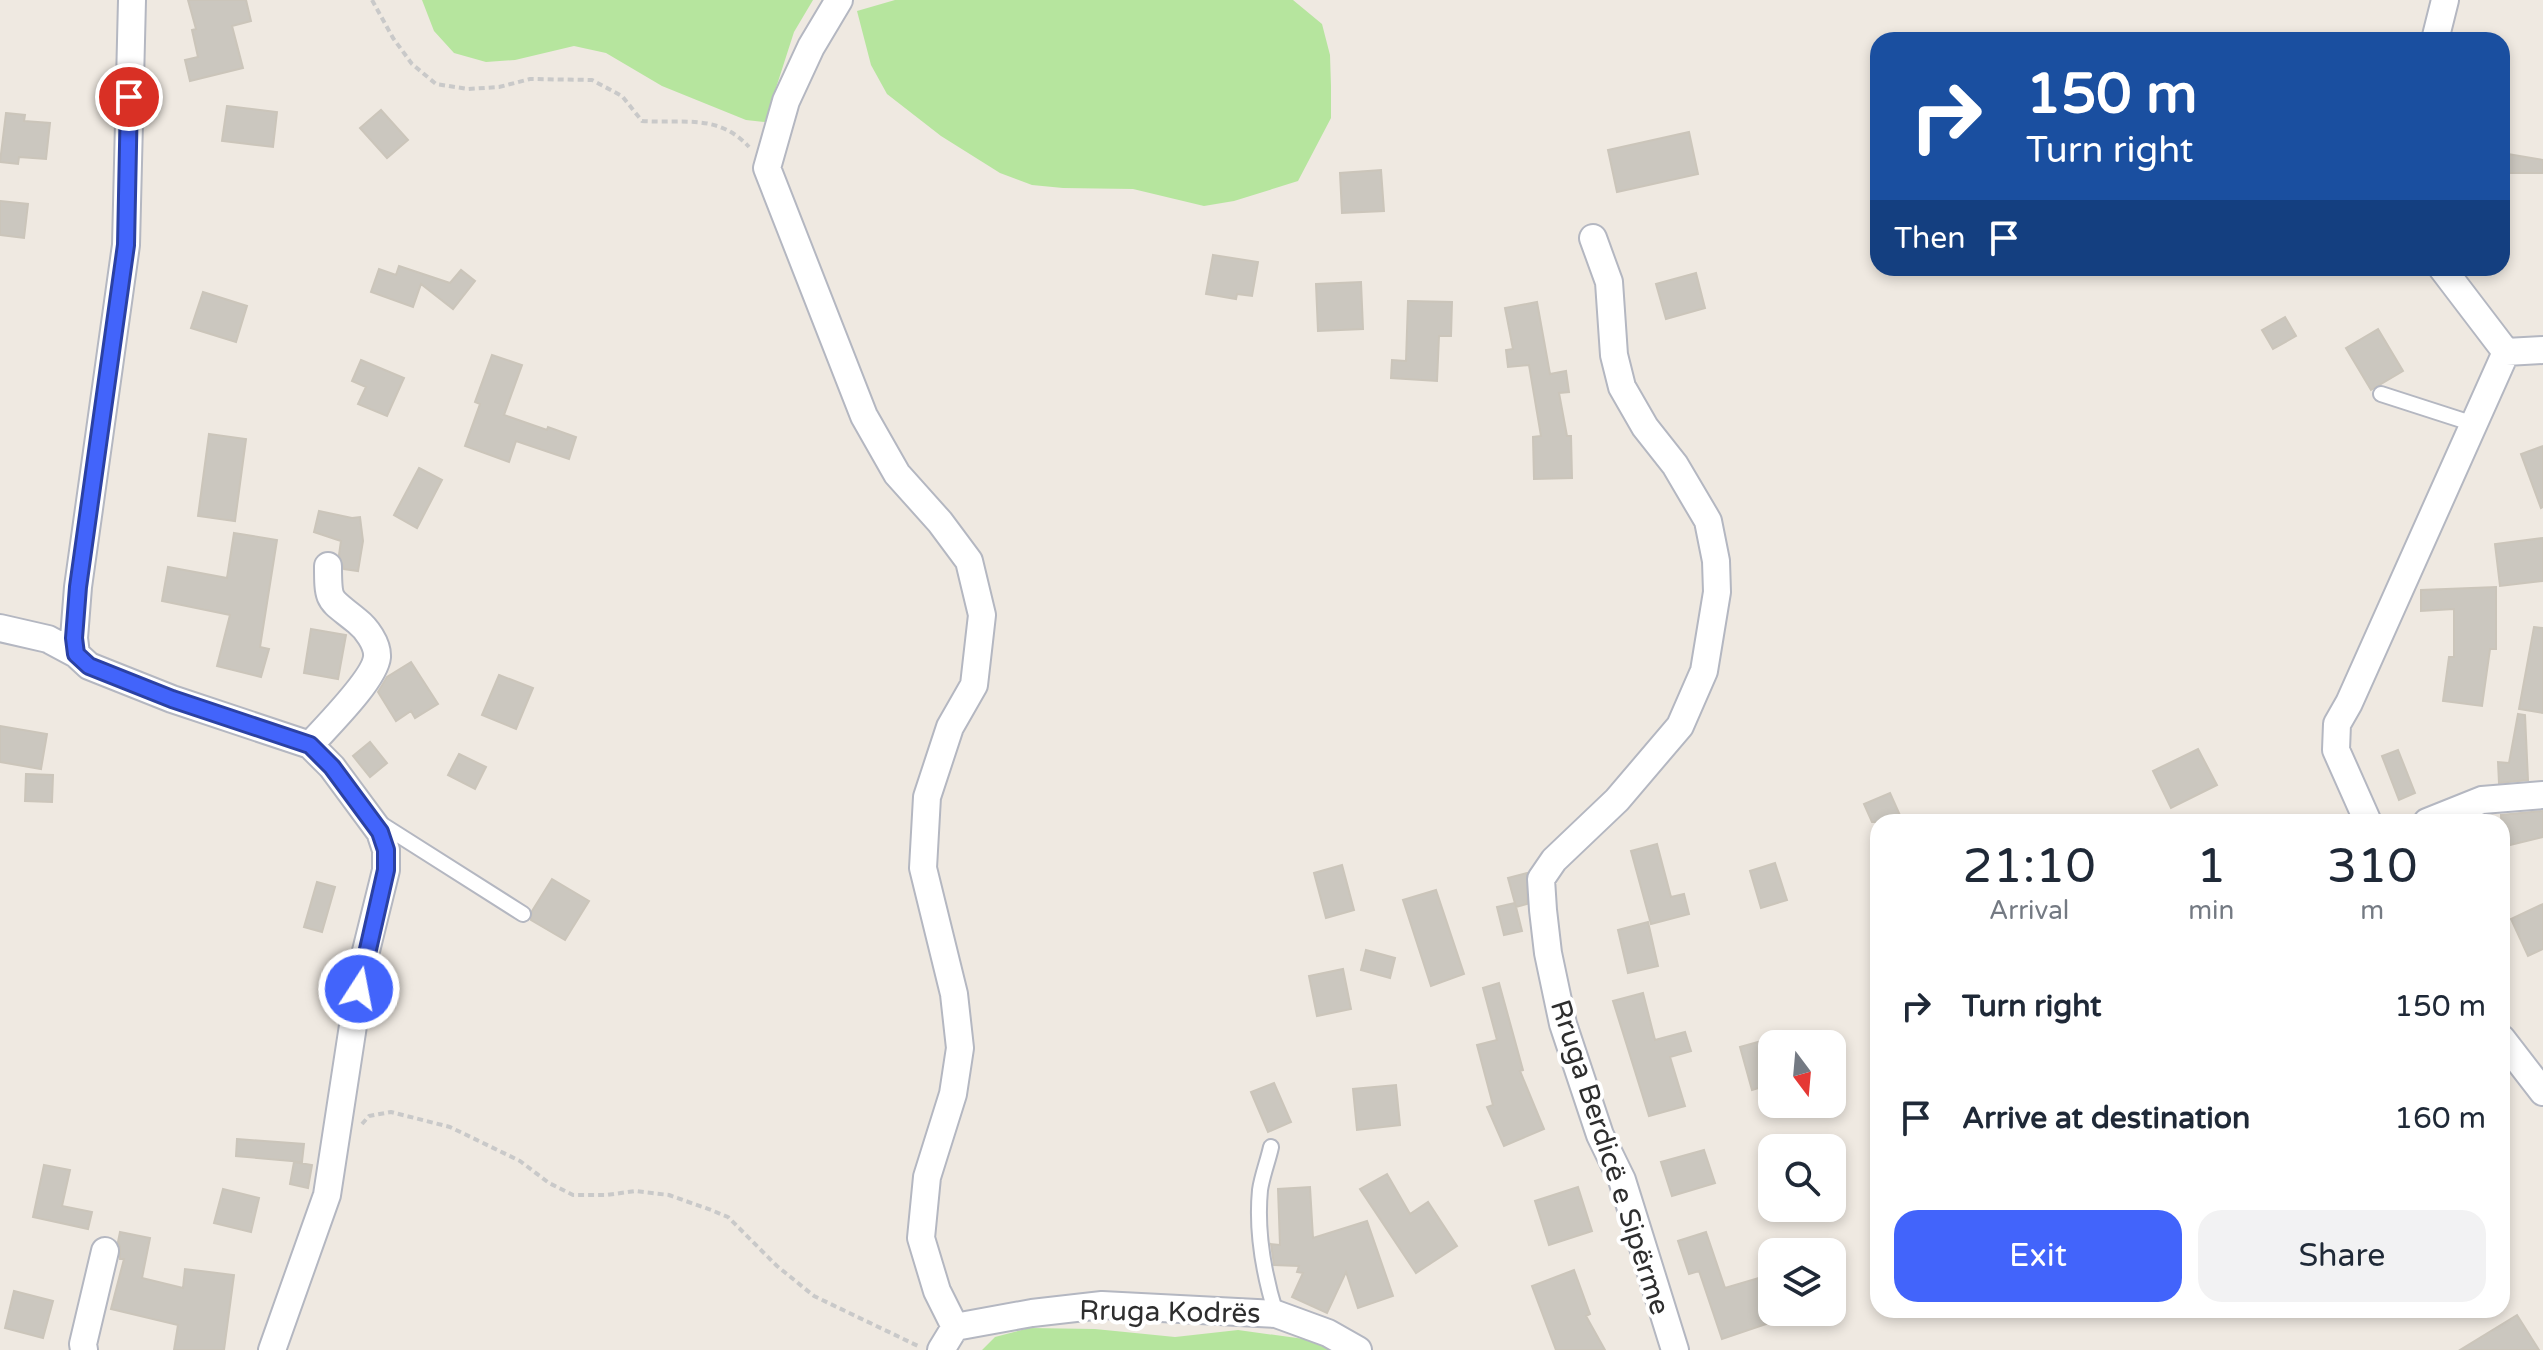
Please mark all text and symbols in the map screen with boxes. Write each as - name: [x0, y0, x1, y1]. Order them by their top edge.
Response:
- text: 150 m: [2026, 61, 2197, 128]
- pin: [95, 63, 163, 131]
- icon: right: [1894, 64, 1998, 168]
- icon: arrive: [107, 75, 151, 119]
- text: Turn right: [2026, 129, 2193, 172]
- icon: arrive: [1982, 216, 2026, 260]
- text: Then: [1894, 220, 1966, 257]
- text: 21:10: [1963, 838, 2096, 896]
- text: 1: [2196, 838, 2226, 896]
- text: 310: [2327, 838, 2417, 896]
- text: Arrival: [1989, 895, 2069, 926]
- text: min: [2188, 895, 2234, 926]
- text: m: [2360, 895, 2384, 926]
- position arrow: [317, 947, 401, 1031]
- icon: right: [1894, 984, 1938, 1028]
- text: Turn right: [1962, 988, 2102, 1025]
- text: 150 m: [2394, 988, 2486, 1025]
- street label: Rruga Berdicë e Sipërme: [1543, 995, 1677, 1319]
- north arrow: [1758, 1030, 1846, 1118]
- map controls: [1758, 1030, 1846, 1326]
- icon: arrive: [1894, 1096, 1938, 1140]
- text: Arrive at destination: [1962, 1100, 2250, 1137]
- text: 160 m: [2394, 1100, 2486, 1137]
- button: search: [1758, 1134, 1846, 1222]
- button: Exit: [1894, 1210, 2182, 1302]
- button: Share: [2198, 1210, 2486, 1302]
- button: layers: [1758, 1238, 1846, 1326]
- street label: Rruga Kodrës: [1079, 1293, 1261, 1331]

